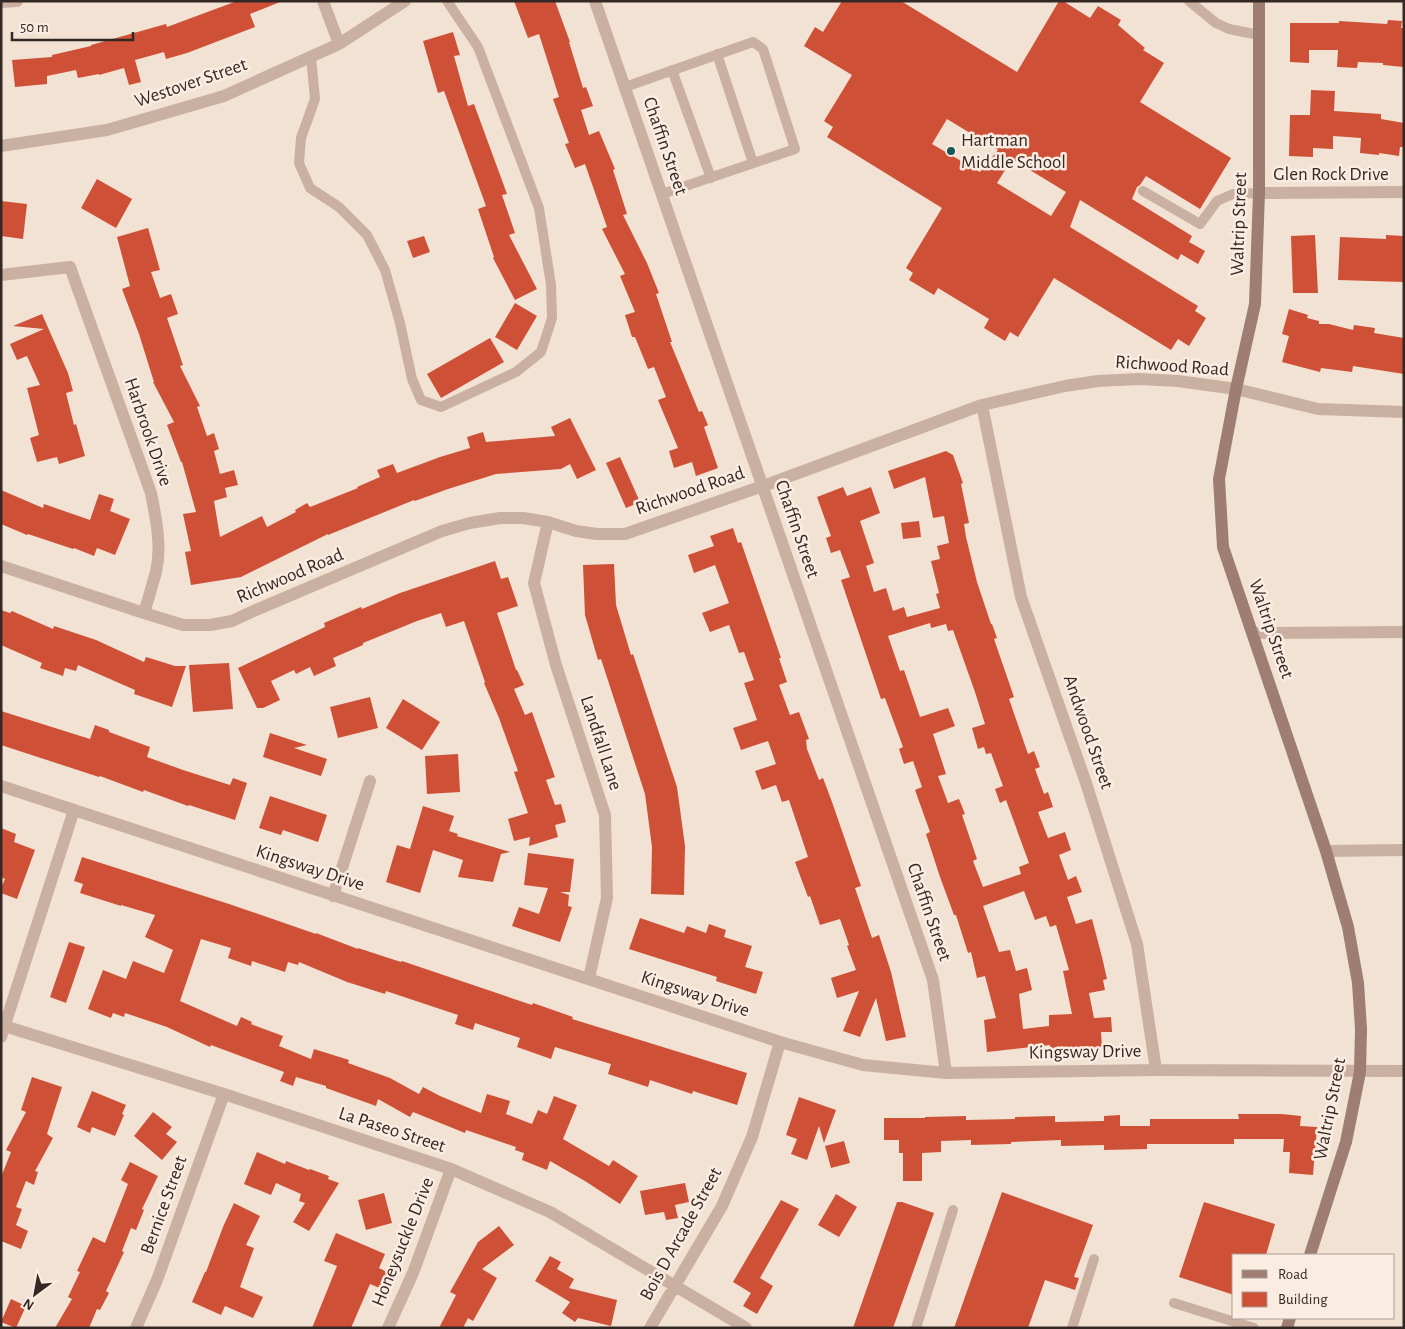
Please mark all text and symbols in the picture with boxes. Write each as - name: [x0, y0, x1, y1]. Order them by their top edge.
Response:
- scale bar: [12, 10, 134, 42]
- text: 50 m: [20, 20, 49, 35]
- street label: Westover Street: [132, 55, 250, 111]
- street label: Chaffin Street: [639, 95, 691, 197]
- place label: Hartman Middle School: [961, 131, 1066, 172]
- marker: Hartman Middle School: [945, 145, 957, 157]
- street label: Glen Rock Drive: [1273, 165, 1389, 184]
- street label: Waltrip Street: [1228, 172, 1250, 276]
- street label: Richwood Road: [1114, 353, 1230, 379]
- street label: Harbrook Drive: [121, 375, 175, 489]
- street label: Richwood Road: [633, 463, 747, 519]
- street label: Chaffin Street: [771, 478, 823, 580]
- street label: Richwood Road: [234, 545, 346, 607]
- street label: Waltrip Street: [1245, 577, 1297, 681]
- street label: Andwood Street: [1060, 672, 1116, 792]
- street label: Landfall Lane: [577, 693, 625, 793]
- street label: Kingsway Drive: [253, 842, 367, 894]
- street label: Chaffin Street: [903, 861, 955, 963]
- street label: Kingsway Drive: [638, 968, 752, 1020]
- street label: Kingsway Drive: [1028, 1042, 1142, 1062]
- street label: Waltrip Street: [1311, 1056, 1349, 1162]
- street label: La Paseo Street: [336, 1104, 448, 1156]
- street label: Bernice Street: [137, 1153, 191, 1257]
- street label: Bois D Arcade Street: [637, 1164, 725, 1304]
- street label: Honeysuckle Drive: [368, 1175, 438, 1309]
- legend: [1232, 1254, 1395, 1319]
- text: Road: [1278, 1267, 1308, 1282]
- north arrow: [10, 1269, 60, 1319]
- text: Building: [1278, 1292, 1328, 1307]
- text: N: [21, 1296, 36, 1313]

